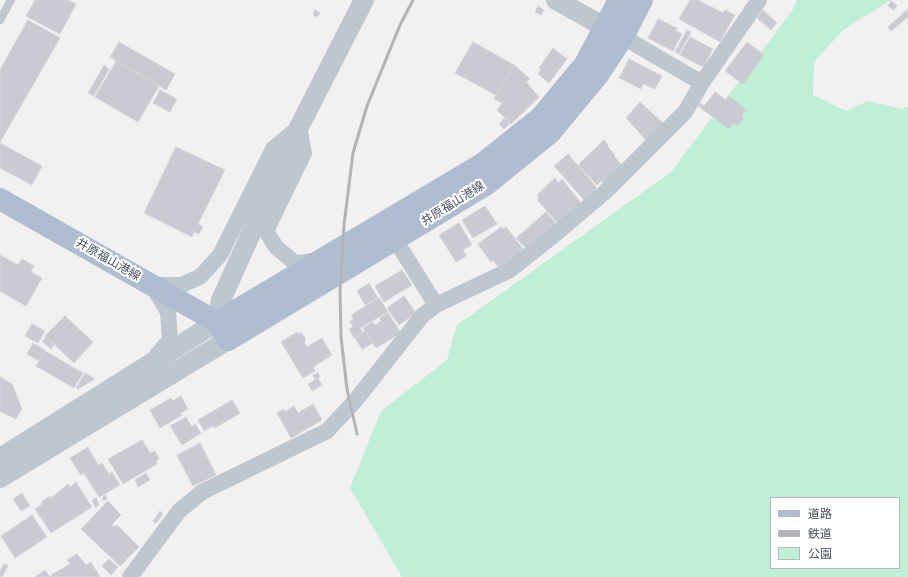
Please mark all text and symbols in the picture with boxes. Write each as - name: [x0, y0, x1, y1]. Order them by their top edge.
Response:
- street label: 井原福山港線: [419, 179, 487, 229]
- street label: 井原福山港線: [73, 236, 143, 284]
- legend: [770, 497, 900, 569]
- text: 道路: [808, 506, 832, 522]
- text: 鉄道: [808, 526, 832, 542]
- text: 公園: [808, 546, 832, 562]

